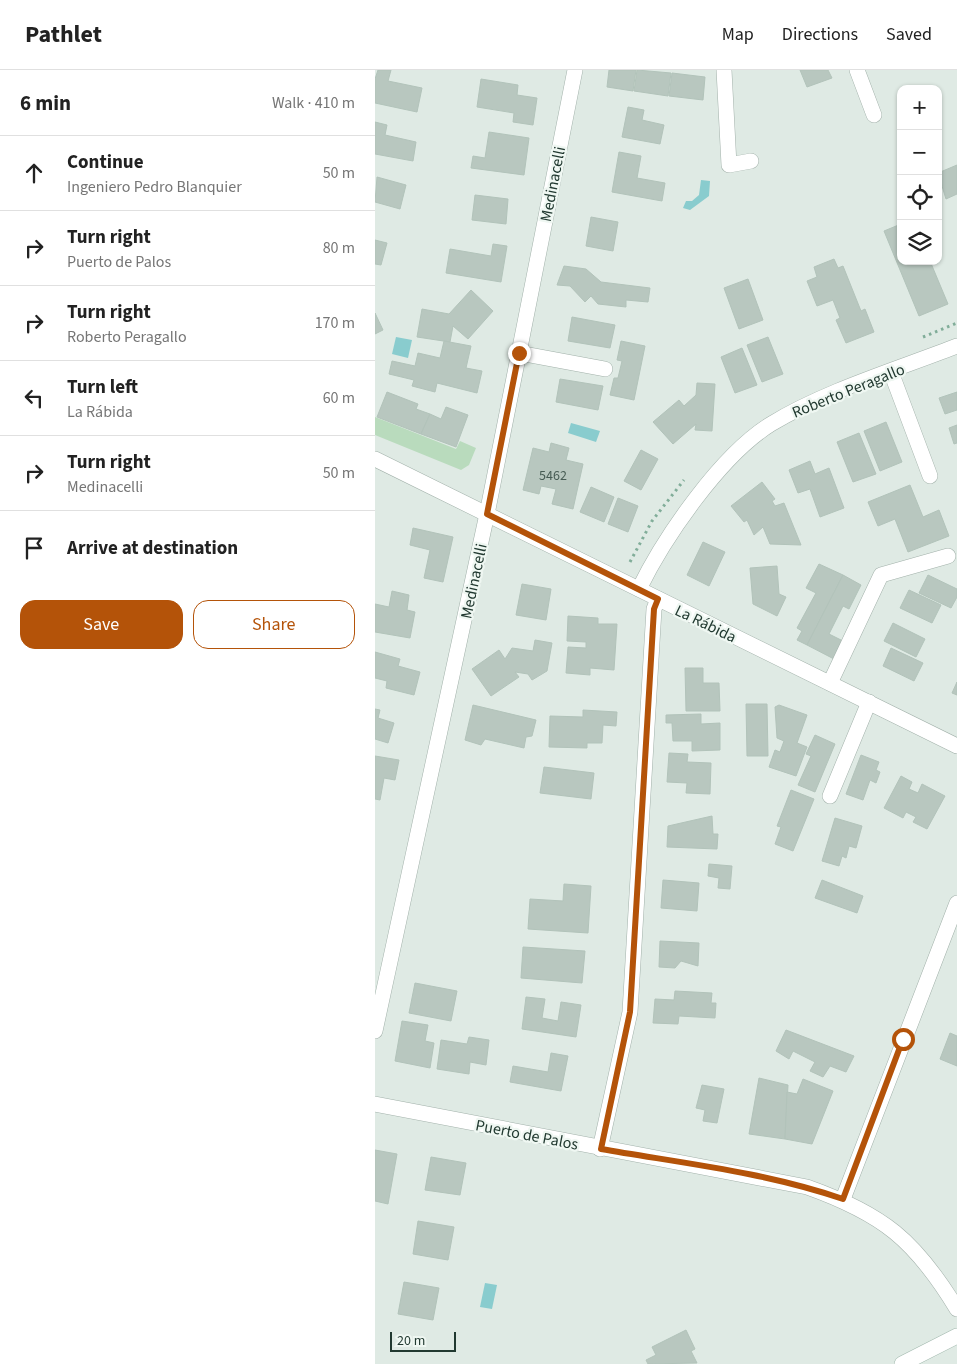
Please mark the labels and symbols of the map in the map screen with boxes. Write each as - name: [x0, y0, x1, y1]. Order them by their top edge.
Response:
- street label: Medinacelli: [535, 145, 571, 224]
- route end: [508, 342, 531, 365]
- street label: Roberto Peragallo: [789, 358, 908, 424]
- house number: 5462: [539, 466, 567, 486]
- street label: Medinacelli: [455, 542, 493, 621]
- street label: La Rábida: [671, 600, 740, 648]
- route start: [892, 1028, 915, 1051]
- street label: Puerto de Palos: [474, 1114, 580, 1156]
- scale bar: [390, 1329, 456, 1352]

